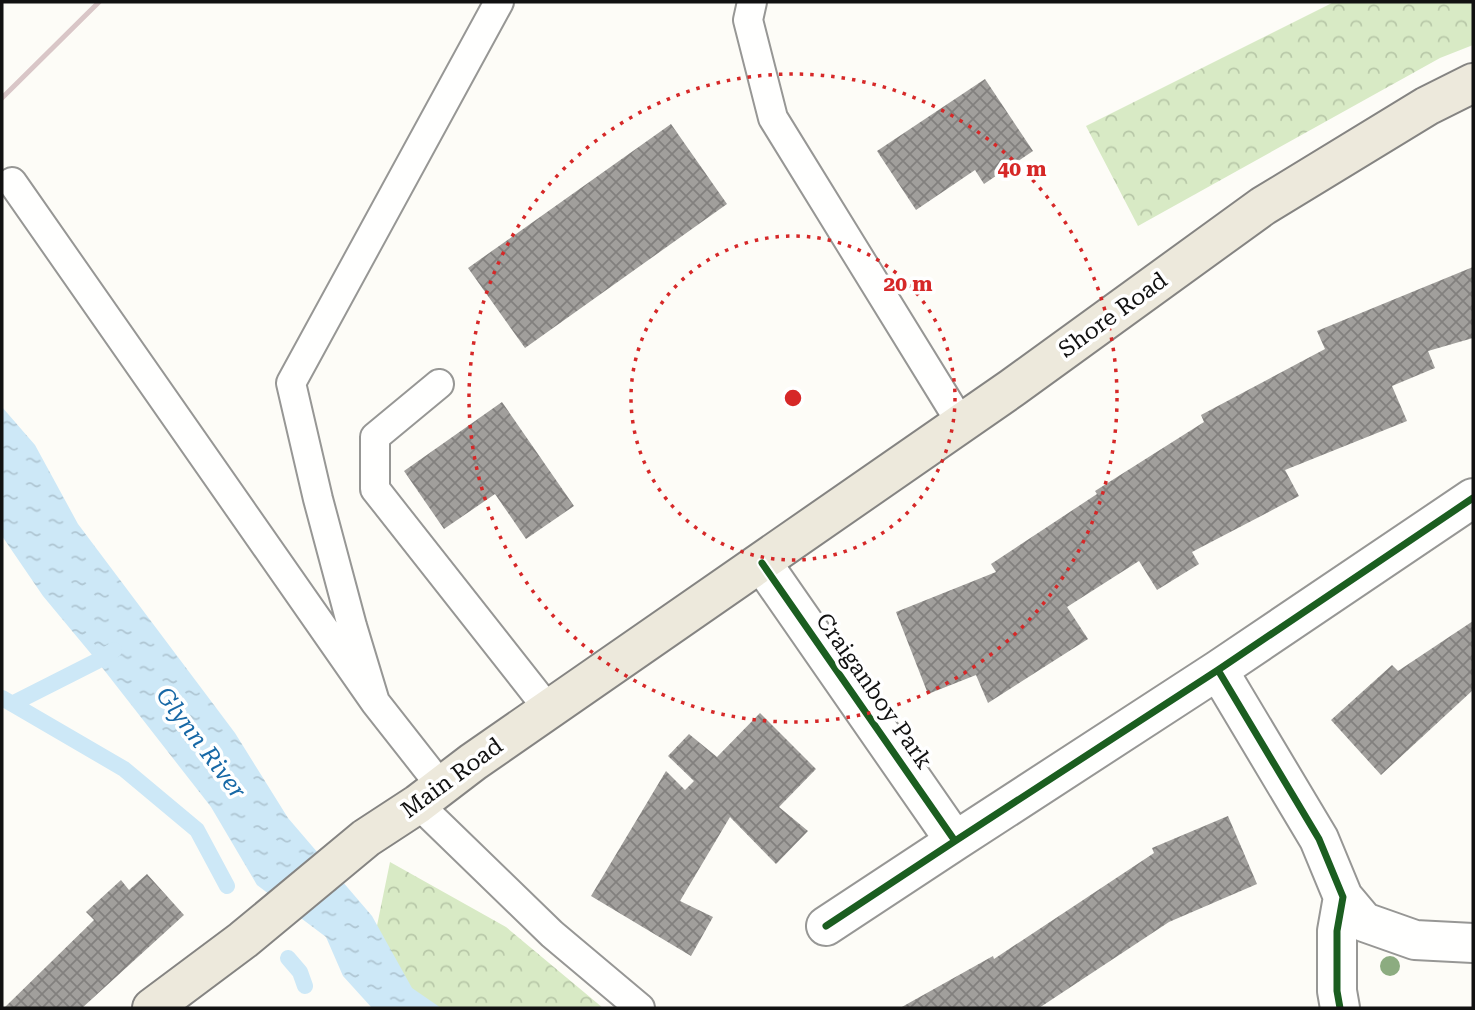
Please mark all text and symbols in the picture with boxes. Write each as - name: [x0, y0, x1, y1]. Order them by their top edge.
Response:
- text: 40 m: [997, 157, 1047, 181]
- street label: Shore Road: [1053, 266, 1173, 363]
- text: 20 m: [883, 272, 933, 296]
- centre of rings: [781, 386, 805, 410]
- street label: Craiganboy Park: [810, 608, 938, 774]
- water label: Glynn River: [150, 682, 252, 804]
- street label: Main Road: [396, 732, 508, 824]

